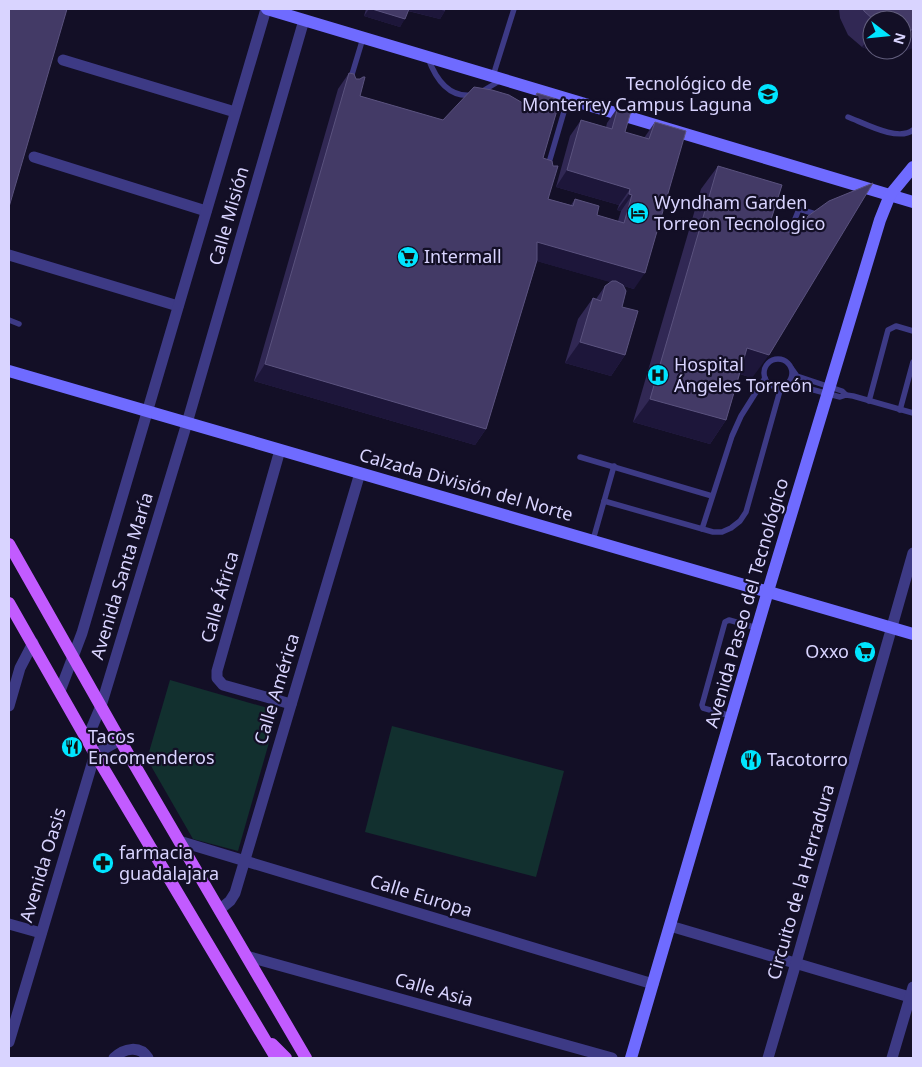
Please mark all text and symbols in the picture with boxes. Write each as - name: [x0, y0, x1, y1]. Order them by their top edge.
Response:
- north arrow: [862, 10, 912, 60]
- text: N: [889, 31, 911, 47]
- place label: Tecnológico de Monterrey Campus Laguna: [522, 71, 752, 116]
- school or university icon: Tecnológico de Monterrey Campus Laguna: [756, 82, 780, 106]
- street label: Calle Misión: [202, 163, 254, 268]
- place label: Wyndham Garden Torreon Tecnologico: [654, 190, 825, 235]
- hotel icon: Wyndham Garden Torreon Tecnologico: [626, 201, 650, 225]
- place label: Intermall: [424, 244, 502, 268]
- supermarket icon: Intermall: [396, 245, 420, 269]
- place label: Hospital Ángeles Torreón: [674, 352, 812, 397]
- hospital icon: Hospital Ángeles Torreón: [646, 363, 670, 387]
- street label: Calzada División del Norte: [357, 442, 576, 526]
- street label: Avenida Paseo del Tecnológico: [699, 475, 793, 730]
- street label: Avenida Santa María: [84, 489, 158, 662]
- street label: Calle África: [195, 548, 244, 645]
- street label: Calle América: [248, 630, 304, 747]
- place label: Oxxo: [805, 639, 849, 663]
- supermarket icon: Oxxo: [853, 640, 877, 664]
- place label: Tacos Encomenderos: [88, 724, 215, 769]
- restaurant icon: Tacos Encomenderos: [60, 735, 84, 759]
- place label: Tacotorro: [767, 747, 848, 771]
- restaurant icon: Tacotorro: [739, 748, 763, 772]
- street label: Circuito de la Herradura: [761, 781, 839, 982]
- street label: Avenida Oasis: [13, 805, 71, 925]
- place label: farmacia guadalajara: [119, 840, 219, 885]
- pharmacy icon: farmacia guadalajara: [91, 851, 115, 875]
- street label: Calle Europa: [367, 868, 475, 922]
- street label: Calle Asia: [392, 966, 476, 1012]

